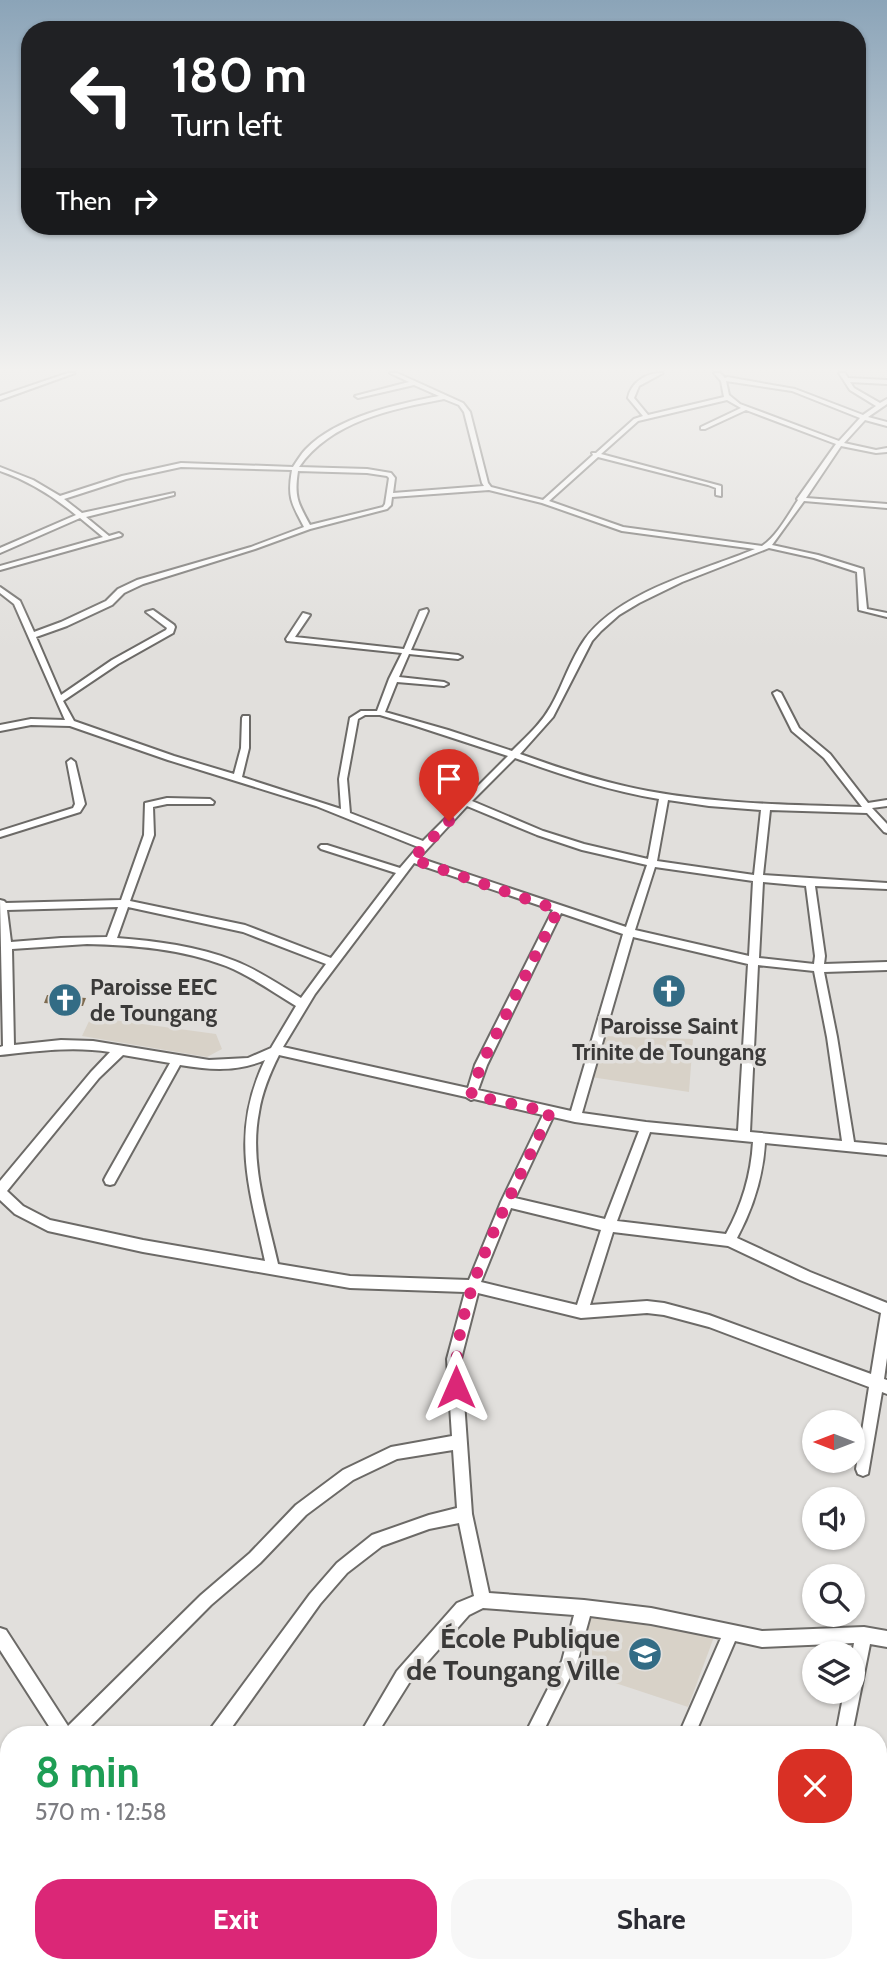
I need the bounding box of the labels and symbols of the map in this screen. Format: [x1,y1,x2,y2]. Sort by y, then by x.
pin [419,749,479,821]
church icon: Paroisse Saint Trinite de Toungang [650,972,688,1010]
place label: Paroisse EEC de Toungang [90,973,217,1027]
church icon: Paroisse EEC de Toungang [46,981,84,1019]
place label: Paroisse Saint Trinite de Toungang [572,1012,766,1066]
position arrow [419,1350,493,1424]
north arrow [802,1410,864,1474]
place label: École Publique de Toungang Ville [406,1621,620,1687]
school or university icon: École Publique de Toungang Ville [626,1635,664,1673]

